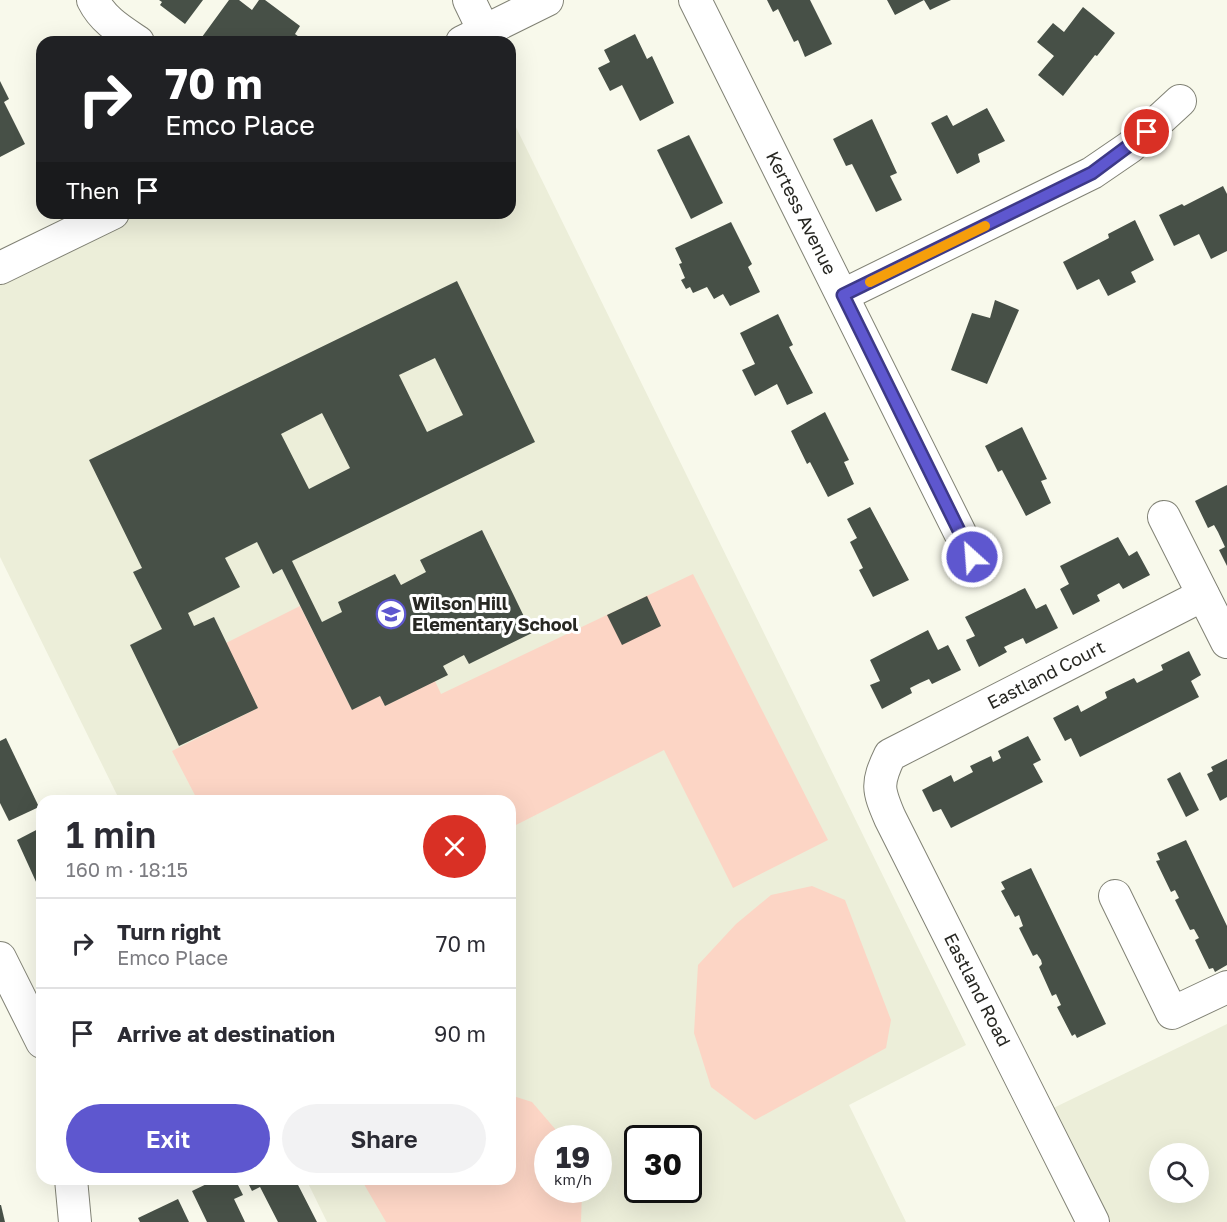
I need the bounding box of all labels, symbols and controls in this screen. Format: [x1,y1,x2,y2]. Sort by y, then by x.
text: 70 m [165,58,262,108]
icon: right [66,60,144,138]
pin [1121,106,1172,157]
text: Emco Place [165,109,315,141]
icon: arrive [1130,115,1163,148]
street label: Kertess Avenue [762,147,842,278]
icon: arrive [131,174,164,207]
text: Then [66,177,119,204]
position arrow [940,525,1004,589]
place label: Wilson Hill Elementary School [412,592,578,635]
school or university icon: Wilson Hill Elementary School [375,598,407,630]
street label: Eastland Court [983,635,1108,713]
text: 1 min [66,813,156,856]
button: close [423,815,486,878]
text: 160 m · 18:15 [66,857,188,881]
text: Turn right [117,918,221,945]
icon: right [66,927,99,960]
street label: Eastland Road [940,929,1016,1050]
text: 70 m [436,930,486,957]
text: Emco Place [117,945,228,969]
icon: arrive [66,1017,99,1050]
text: Arrive at destination [117,1020,335,1047]
text: 90 m [434,1020,486,1047]
button: Exit [66,1104,270,1173]
button: Share [282,1104,486,1173]
speed limit sign: 30 [624,1125,702,1203]
text: 19 [556,1139,590,1175]
map controls [1149,1143,1209,1203]
button: search [1149,1143,1209,1203]
text: km/h [554,1170,592,1188]

